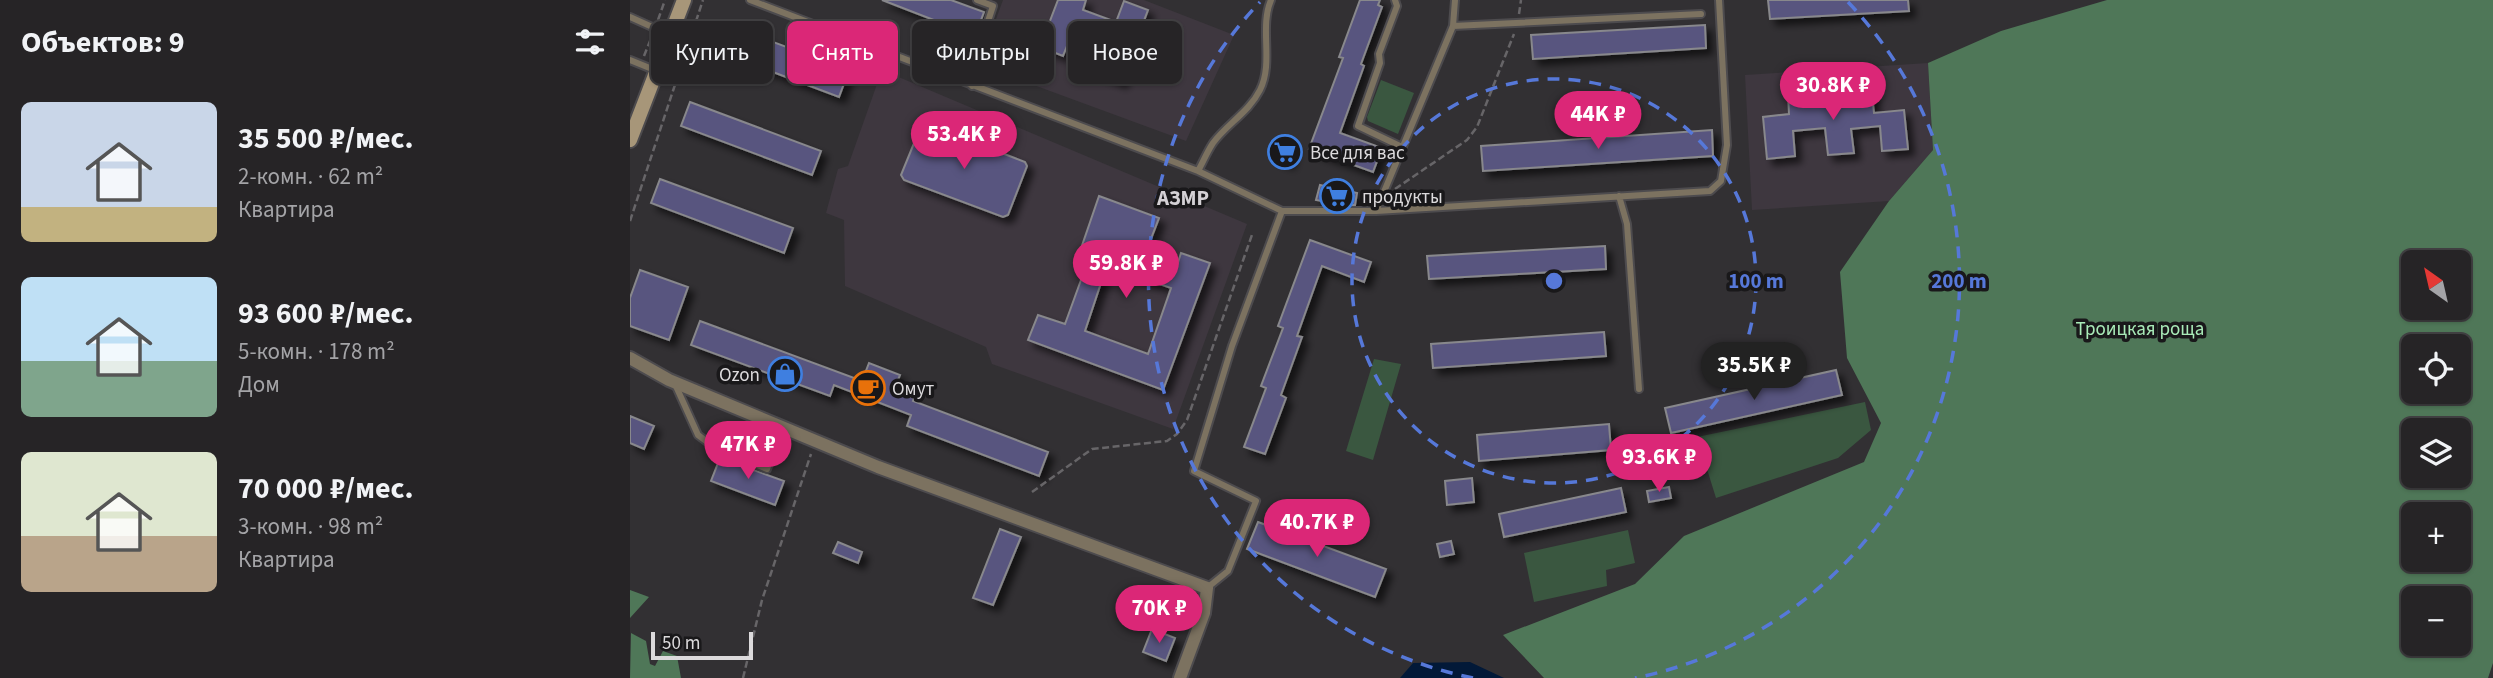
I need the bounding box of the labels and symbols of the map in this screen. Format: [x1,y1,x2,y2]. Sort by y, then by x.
pin: 30.8K ₽ [1768,62,1898,122]
pin: 44K ₽ [1549,92,1647,151]
pin: 53.4K ₽ [899,111,1029,171]
supermarket icon: Все для вас [1266,133,1304,171]
place label: Все для вас [1310,140,1405,167]
supermarket icon: продукты [1318,177,1356,215]
district label: АЗМР [1156,183,1209,213]
place label: продукты [1362,184,1443,211]
pin: 59.8K ₽ [1061,240,1191,300]
north arrow [2401,250,2471,320]
text: 100 m [1728,266,1784,296]
text: 200 m [1931,266,1987,296]
centre of rings [1542,269,1566,293]
park label: Троицкая роща [2076,316,2204,343]
pin: 35.5K ₽ [1689,342,1819,402]
shop icon: Ozon [766,355,804,393]
place label: Ozon [719,362,760,389]
cafe icon: Омут [849,369,887,407]
place label: Омут [892,376,935,403]
pin: 47K ₽ [699,421,797,481]
pin: 93.6K ₽ [1594,434,1724,494]
pin: 40.7K ₽ [1252,500,1382,559]
pin: 70K ₽ [1110,586,1208,645]
scale bar [651,629,752,661]

